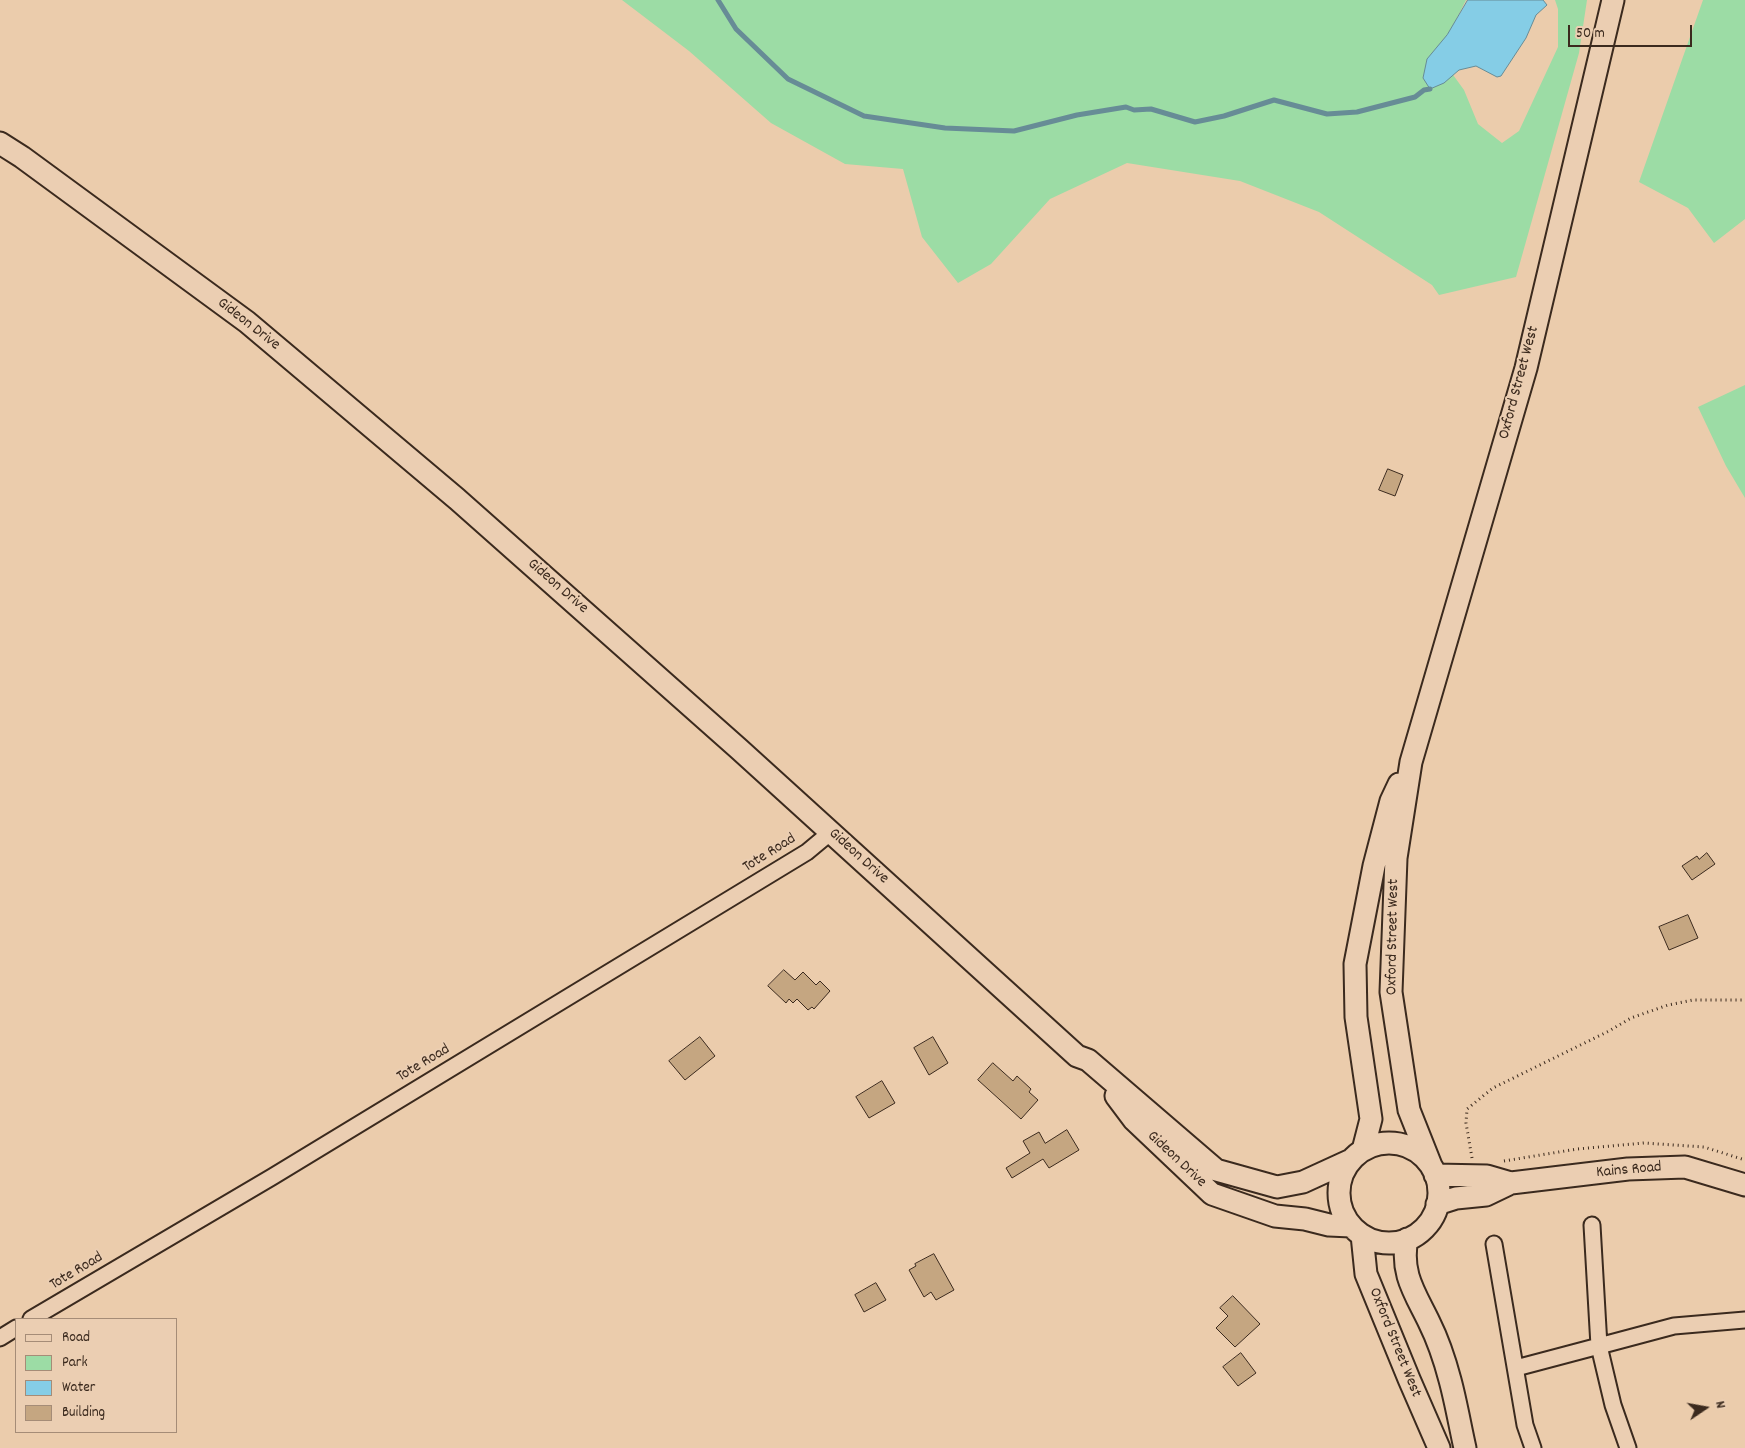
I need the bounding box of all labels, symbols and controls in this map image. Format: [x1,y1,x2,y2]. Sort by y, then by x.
scale bar [1570,15,1694,47]
text: 50 m [1576,23,1605,45]
street label: Gideon Drive [213,294,283,356]
street label: Oxford Street West [1496,324,1544,442]
street label: Gideon Drive [523,555,591,619]
street label: Gideon Drive [824,825,892,889]
street label: Tote Road [740,830,800,878]
street label: Oxford Street West [1383,879,1405,995]
street label: Tote Road [394,1041,454,1087]
street label: Gideon Drive [1142,1128,1210,1192]
street label: Kains Road [1596,1159,1662,1183]
street label: Tote Road [47,1249,107,1295]
street label: Oxford Street West [1363,1285,1425,1401]
legend [15,1318,178,1433]
text: Road [62,1327,90,1349]
text: Park [62,1352,88,1374]
text: Water [62,1377,95,1399]
north arrow [1680,1383,1730,1433]
text: N [1709,1399,1730,1410]
text: Building [62,1402,105,1424]

